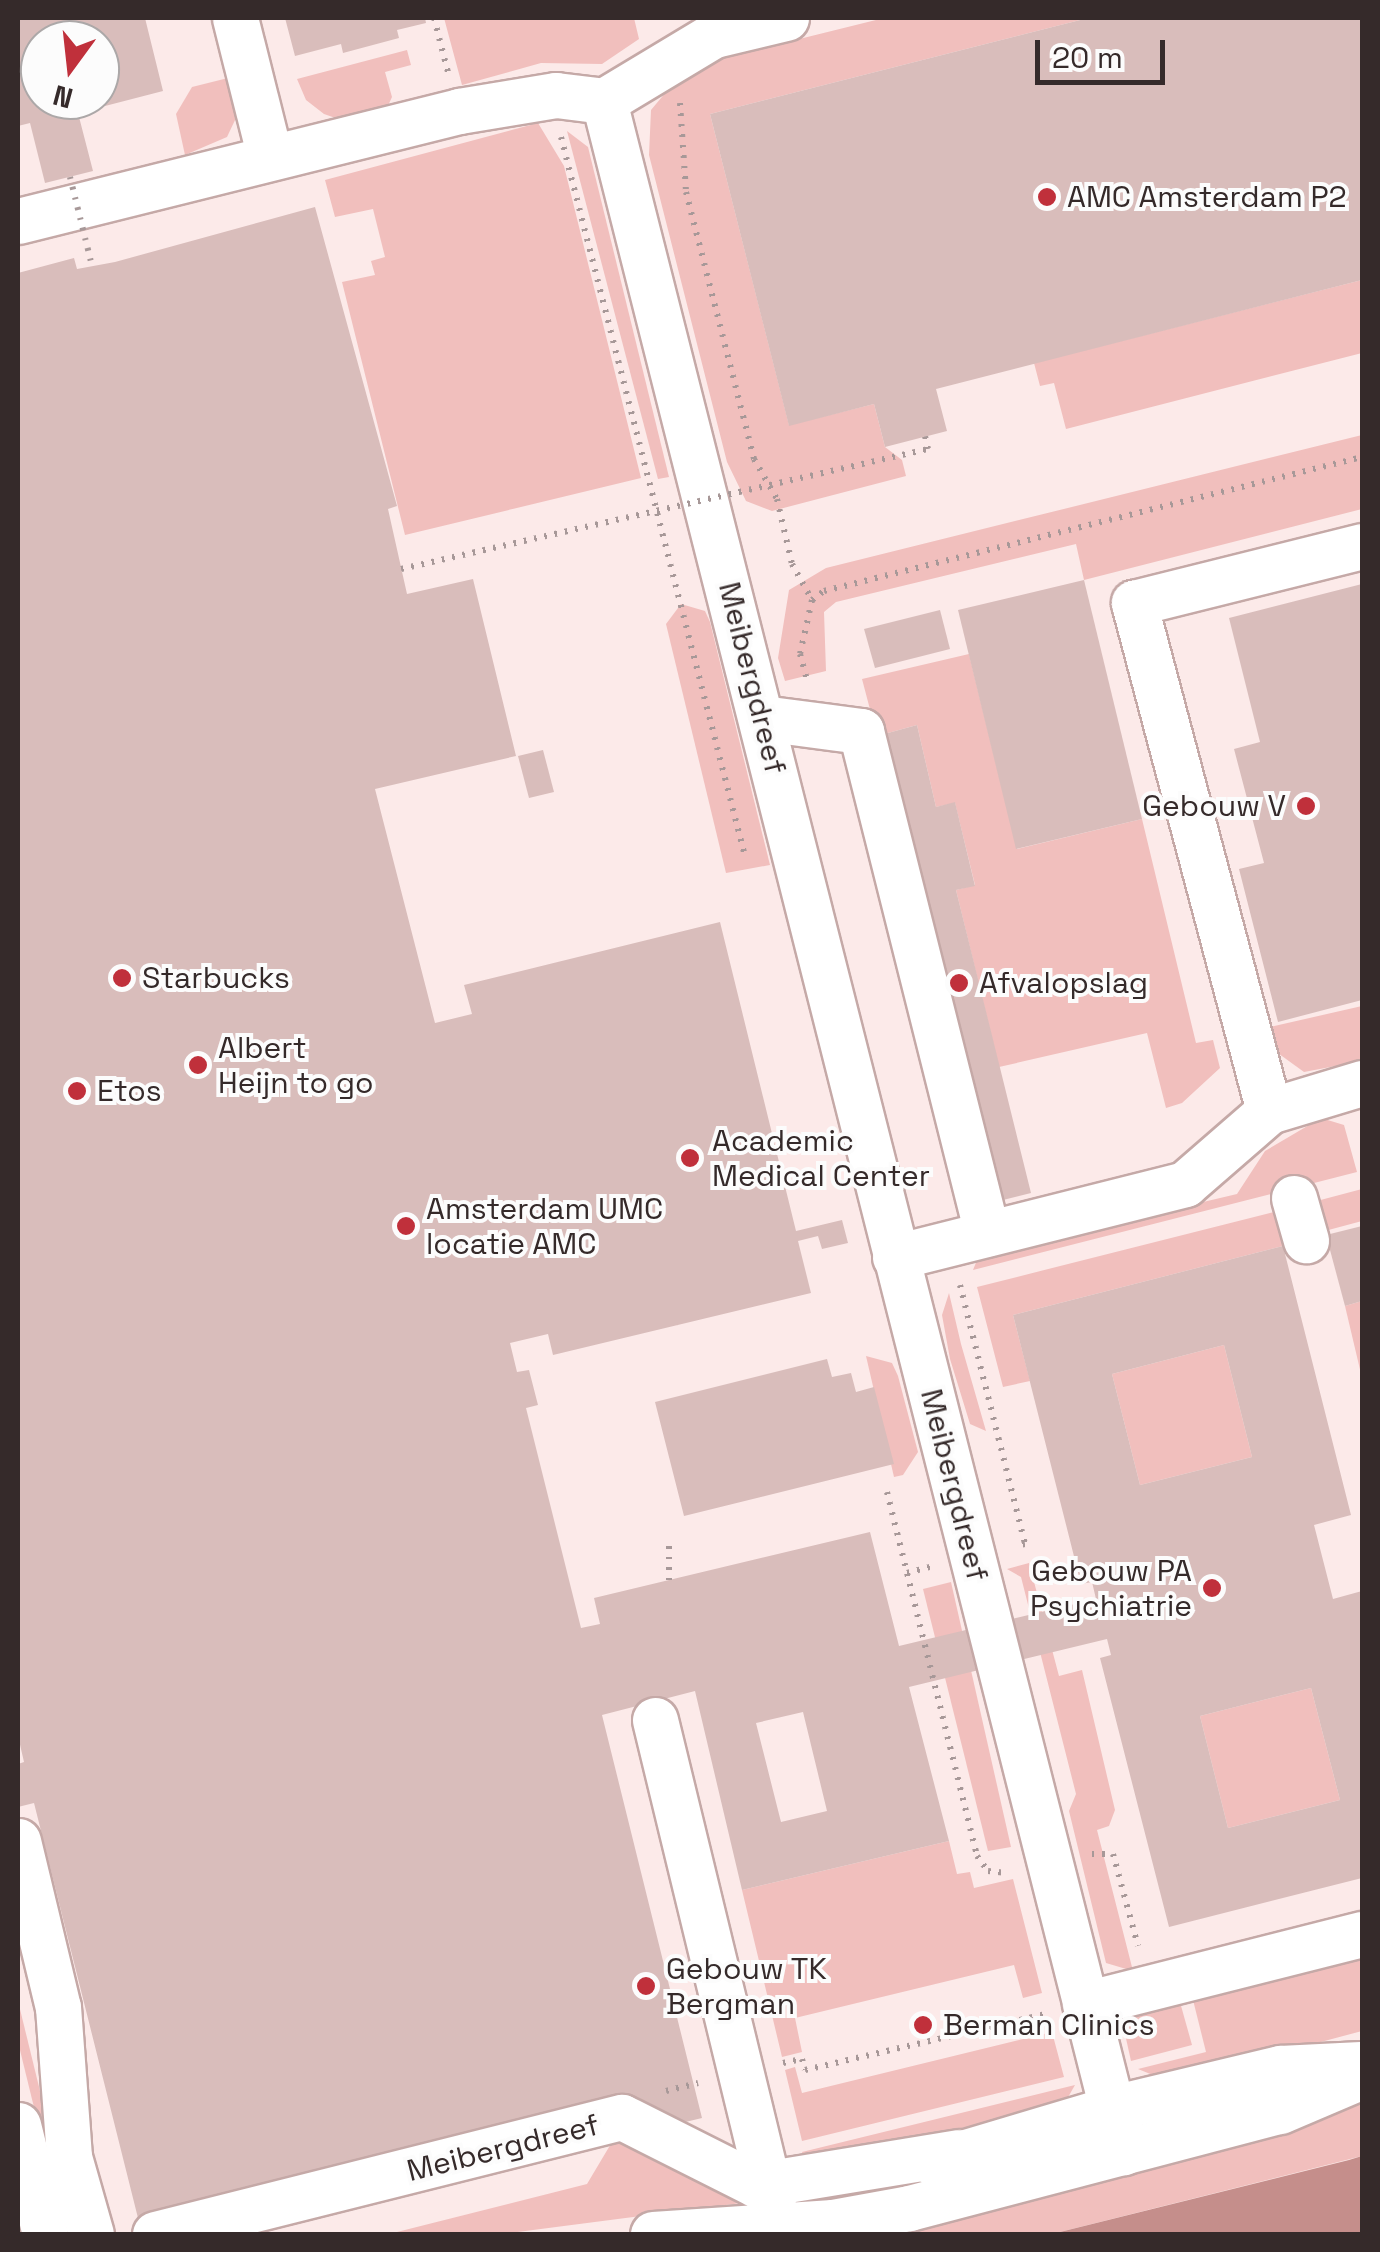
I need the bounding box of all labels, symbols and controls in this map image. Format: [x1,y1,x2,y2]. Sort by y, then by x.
north arrow [20,20,120,120]
scale bar [1040,20,1170,82]
text: 20 m [1052,38,1123,77]
text: N [49,77,76,117]
place label: AMC Amsterdam P2 [1067,179,1347,215]
marker: AMC Amsterdam P2 [1036,186,1058,208]
street label: Meibergdreef [711,578,793,778]
place label: Gebouw V [1142,788,1286,824]
marker: Gebouw V [1295,795,1317,817]
place label: Starbucks [142,960,290,996]
place label: Afvalopslag [979,965,1148,1001]
marker: Starbucks [111,967,133,989]
marker: Afvalopslag [948,972,970,994]
place label: Albert Heijn to go [218,1030,374,1100]
marker: Albert Heijn to go [187,1054,209,1076]
place label: Etos [97,1073,161,1109]
marker: Etos [66,1080,88,1102]
place label: Academic Medical Center [712,1123,930,1194]
marker: Academic Medical Center [677,1145,703,1171]
place label: Amsterdam UMC locatie AMC [426,1191,663,1262]
marker: Amsterdam UMC locatie AMC [395,1215,417,1237]
street label: Meibergdreef [913,1385,995,1585]
place label: Gebouw PA Psychiatrie [1030,1553,1192,1624]
marker: Gebouw PA Psychiatrie [1201,1577,1223,1599]
place label: Gebouw TK Bergman [666,1951,827,2022]
marker: Gebouw TK Bergman [635,1975,657,1997]
place label: Berman Clinics [943,2007,1154,2043]
marker: Berman Clinics [912,2014,934,2036]
street label: Meibergdreef [403,2107,603,2189]

